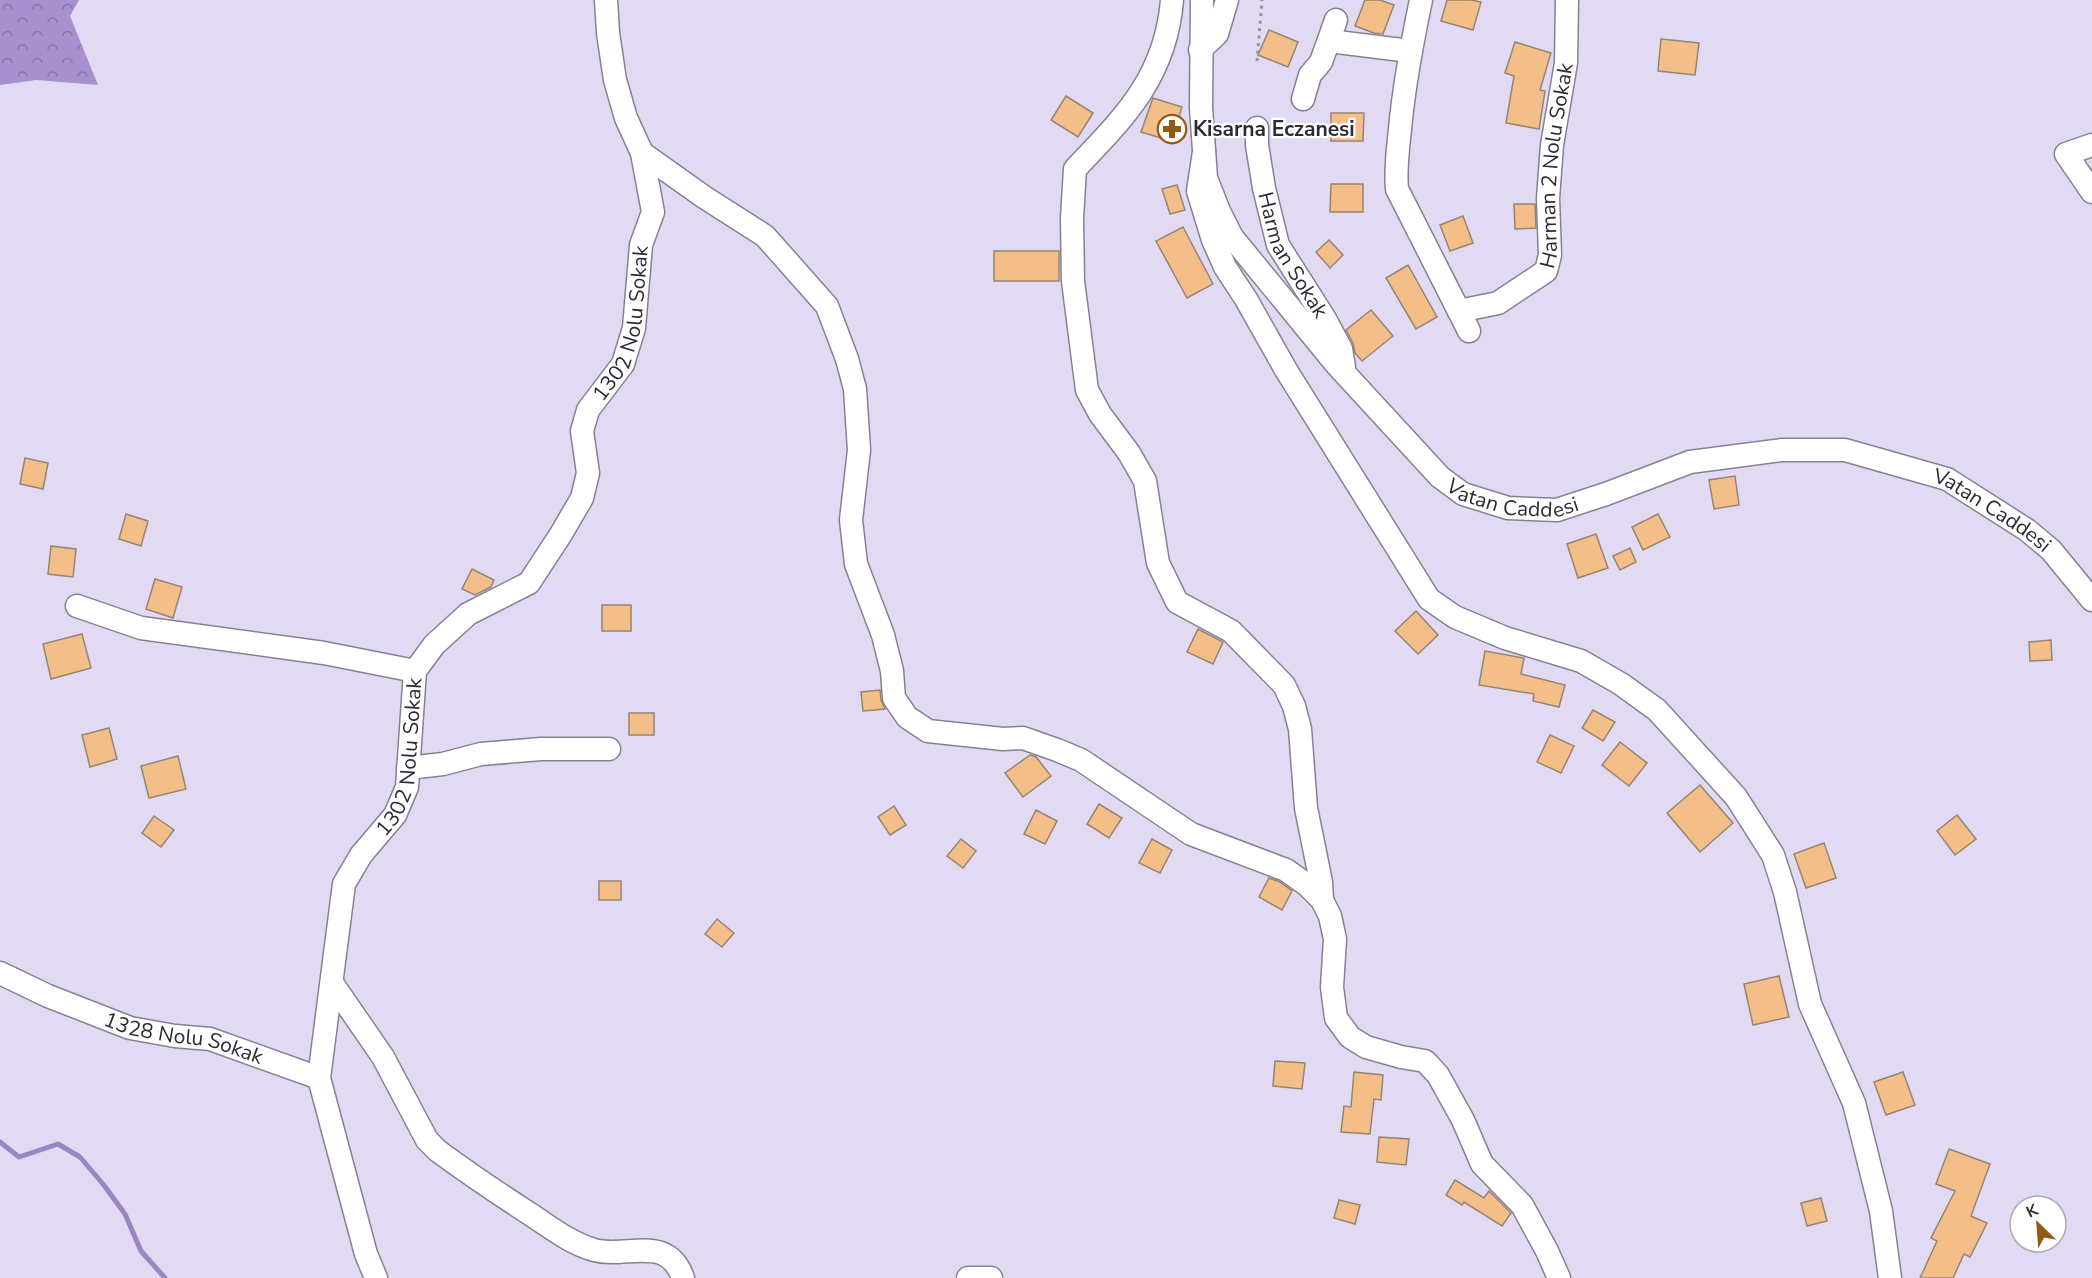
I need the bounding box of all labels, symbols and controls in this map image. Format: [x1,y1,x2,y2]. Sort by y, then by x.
street label: Harman 2 Nolu Sokak [1533,60,1580,271]
pharmacy icon: Kisarna Eczanesi [1156,113,1188,145]
place label: Kisarna Eczanesi [1193,115,1355,143]
street label: Harman Sokak [1251,189,1335,324]
street label: 1302 Nolu Sokak [586,244,655,407]
street label: Vatan Caddesi [1929,462,2057,558]
street label: Vatan Caddesi [1439,471,1582,525]
street label: 1302 Nolu Sokak [369,677,429,842]
street label: 1328 Nolu Sokak [100,1005,267,1071]
north arrow [2008,1194,2068,1254]
text: K [2023,1199,2043,1224]

